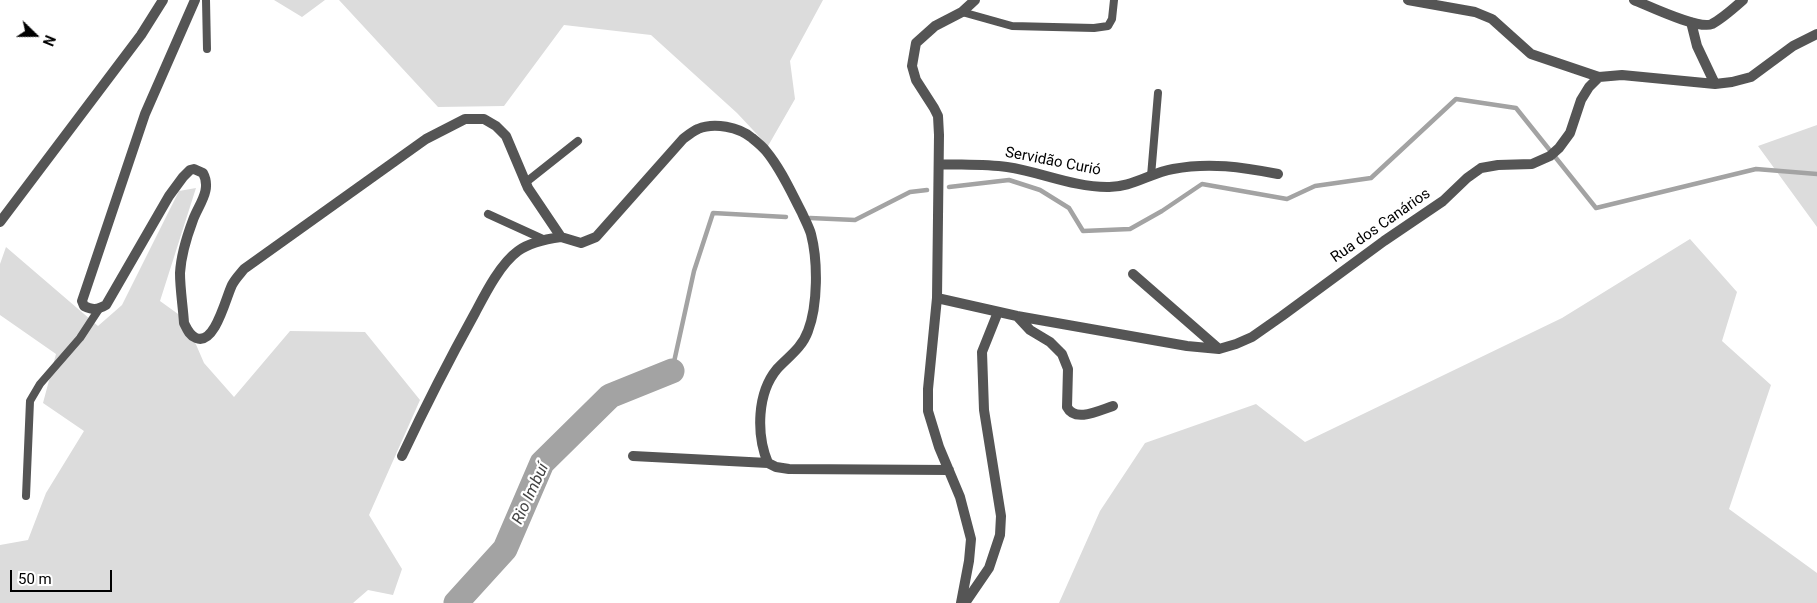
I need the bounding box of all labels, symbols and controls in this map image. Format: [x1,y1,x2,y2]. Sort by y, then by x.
north arrow [10,10,60,60]
text: N [40,33,58,48]
street label: Servidão Curió [1004,144,1102,180]
street label: Rua dos Canários [1328,185,1434,267]
water label: Rio Imbuí [509,460,553,528]
scale bar [12,560,115,592]
text: 50 m [18,570,52,588]

